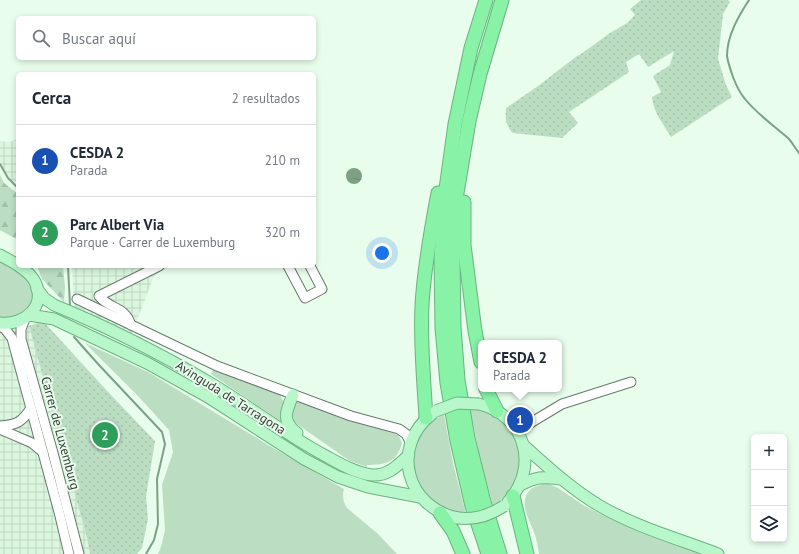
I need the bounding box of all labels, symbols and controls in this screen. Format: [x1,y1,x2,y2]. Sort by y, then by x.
search box [16,16,316,60]
icon: search [30,27,52,49]
text: Buscar aquí [62,29,136,48]
text: Cerca [32,87,71,109]
text: 2 resultados [232,90,300,107]
text: CESDA 2 [70,143,124,162]
text: 1 [41,152,49,169]
text: 210 m [265,152,300,169]
text: Parada [70,162,108,179]
text: Parc Albert Via [70,215,164,234]
text: 2 [41,224,49,241]
text: 320 m [265,224,300,241]
text: Parque · Carrer de Luxemburg [70,234,235,251]
your location [372,243,392,263]
popup [478,340,562,392]
text: CESDA 2 [493,348,547,367]
street label: Avinguda de Tarragona [173,357,289,438]
text: Parada [493,367,530,384]
street label: Carrer de Luxemburg [37,375,84,492]
pin: 1 [507,405,533,435]
pin: 2 [92,420,118,450]
map controls [751,434,787,542]
button: + [751,434,787,470]
button: − [751,470,787,506]
button: layers [751,506,787,542]

